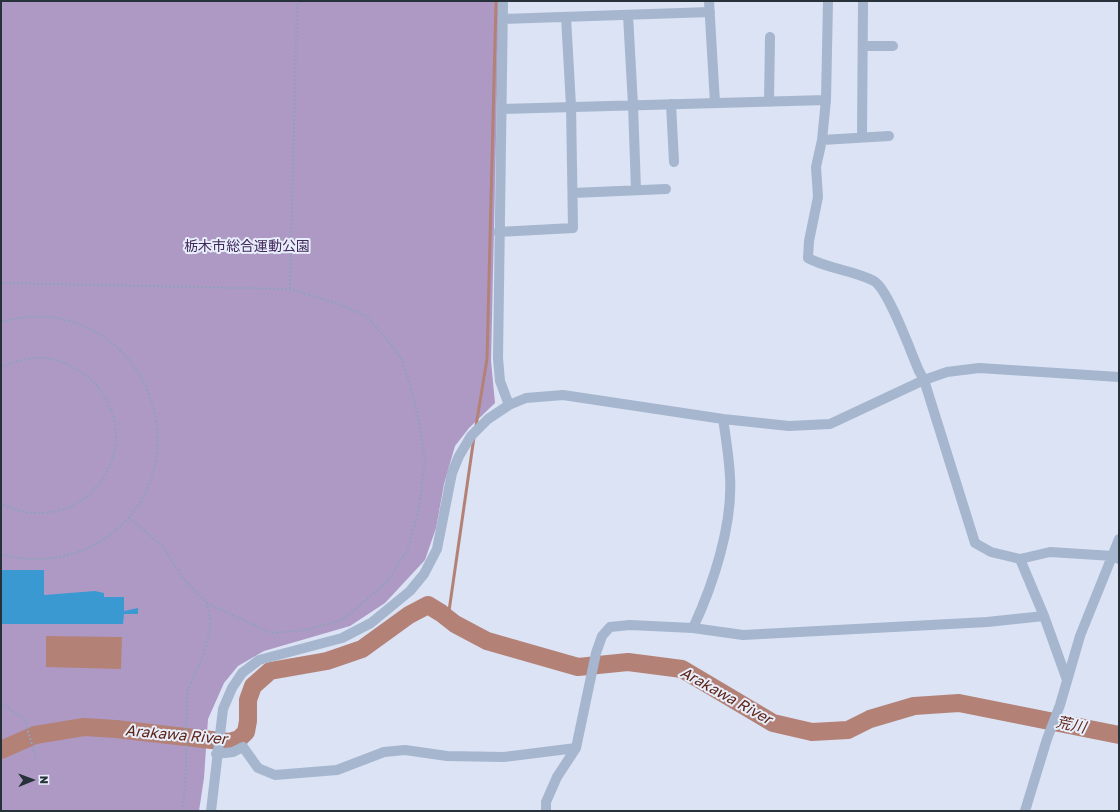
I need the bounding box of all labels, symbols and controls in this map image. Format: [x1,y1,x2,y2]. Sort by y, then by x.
park label: 栃木市総合運動公園 [184,239,310,255]
water label: Arakawa River [677,663,775,729]
water label: 荒川 [1054,713,1088,737]
water label: Arakawa River [124,722,228,748]
north arrow [12,760,52,800]
text: N [38,775,51,784]

